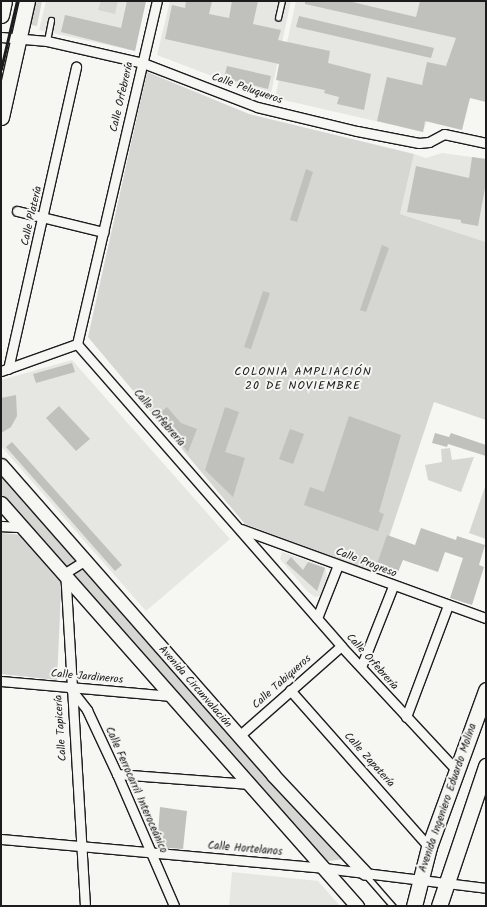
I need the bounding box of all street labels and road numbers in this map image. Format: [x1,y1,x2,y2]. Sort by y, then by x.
street label: Calle Orfebrería [107,61,137,133]
street label: Calle Peluqueros [210,71,284,107]
street label: Calle Platería [19,185,45,247]
street label: Calle Orfebrería [130,387,188,449]
street label: Calle Progreso [333,545,399,581]
street label: Calle Orfebrería [343,631,401,693]
street label: Avenida Circunvalación [156,643,234,731]
street label: Calle Tabiqueros [250,652,314,712]
street label: Calle Jardineros [50,667,124,687]
street label: Calle Tapicería [52,694,70,762]
street label: Avenida Ingeniero Eduardo Molina [416,722,480,874]
street label: Calle Ferrocarril Interoceánico [102,725,170,855]
street label: Calle Zapatería [341,730,397,790]
street label: Calle Hortelanos [207,839,283,859]

